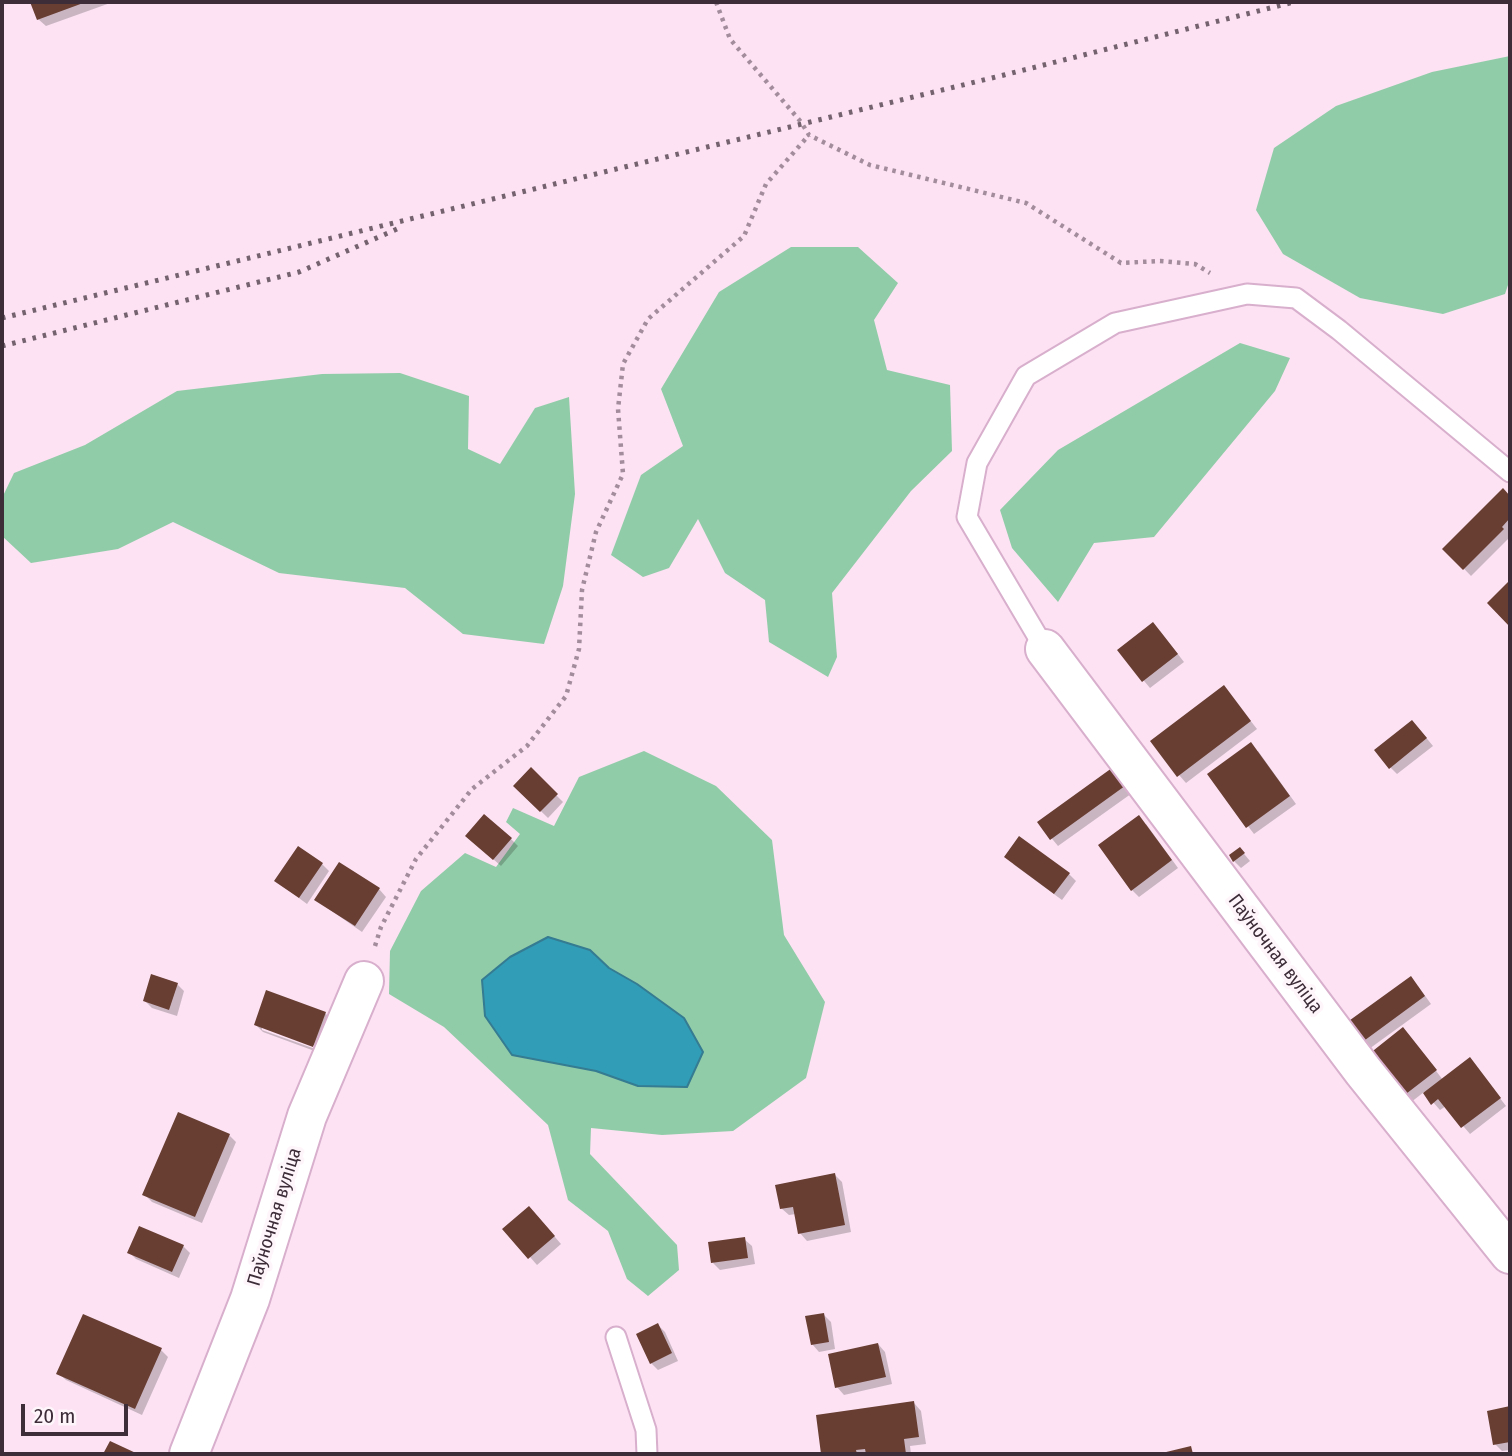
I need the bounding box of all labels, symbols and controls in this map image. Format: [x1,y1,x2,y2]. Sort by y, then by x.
street label: Паўночная вуліца [1223,890,1327,1018]
street label: Паўночная вуліца [243,1145,307,1289]
scale bar [24,1390,131,1434]
text: 20 m [34,1403,75,1429]

